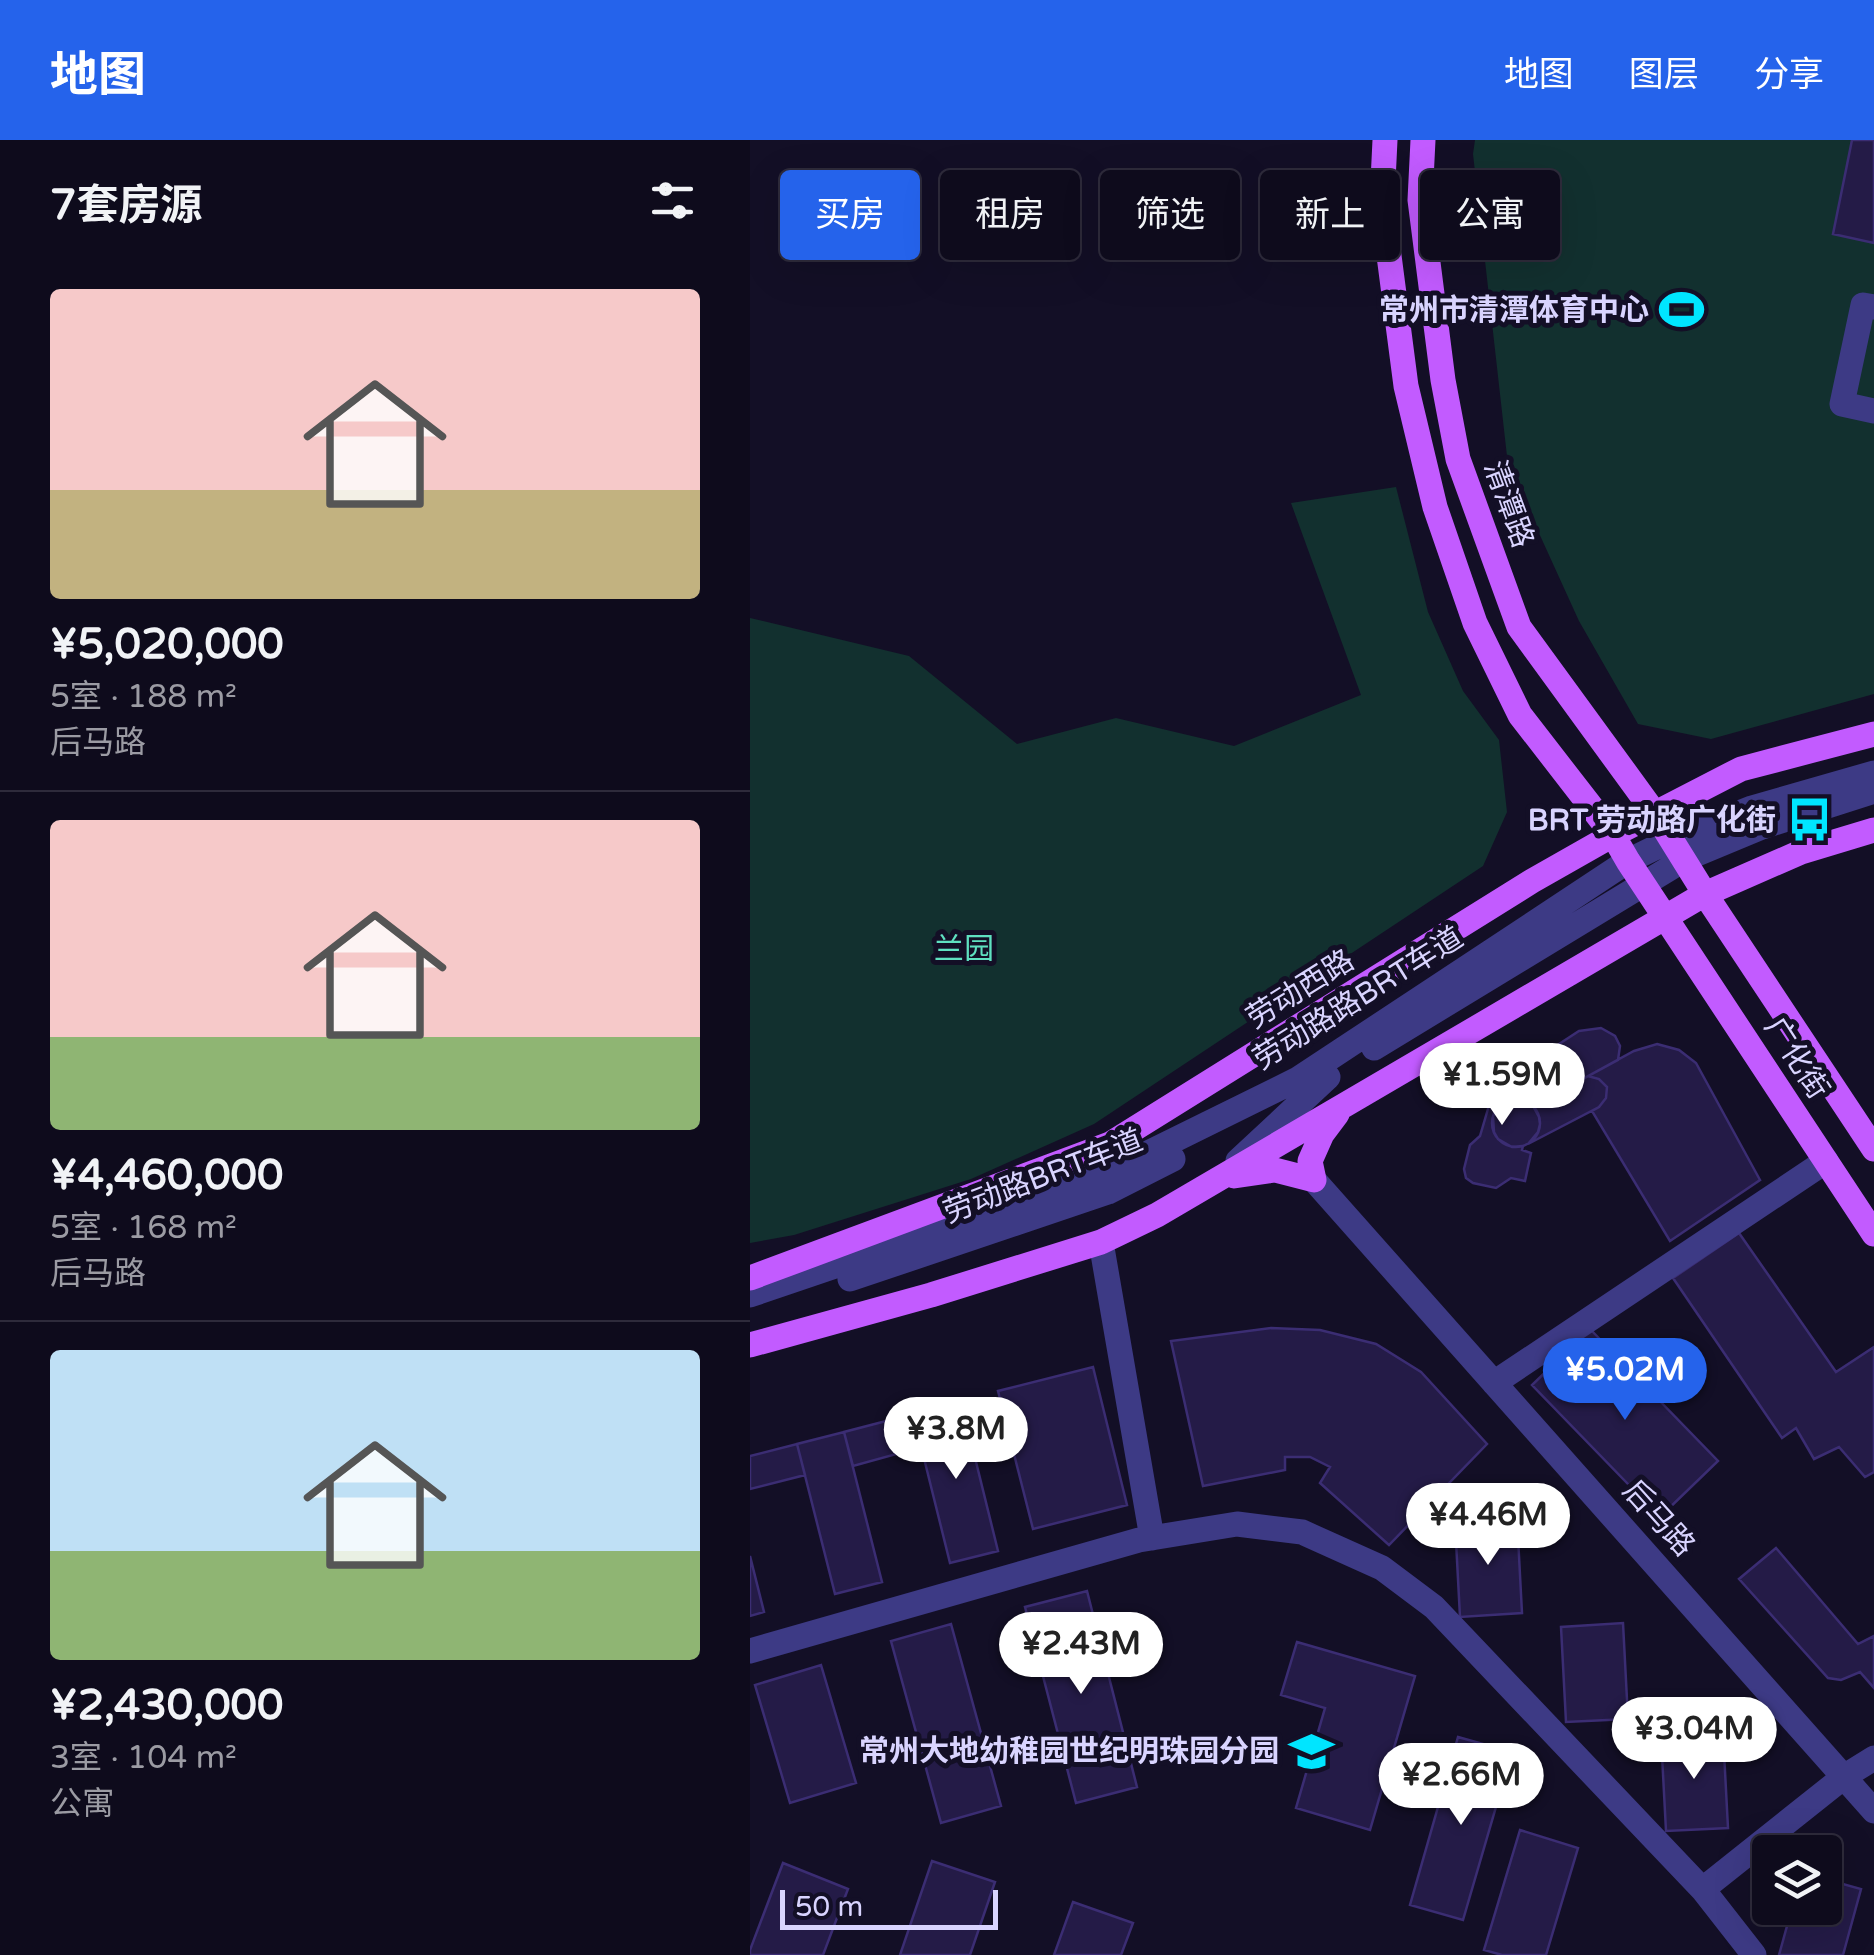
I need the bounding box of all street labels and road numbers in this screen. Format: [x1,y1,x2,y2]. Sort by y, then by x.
street label: 清潭路 [1476,456,1541,553]
street label: 劳动路路BRT车道 [1247,919,1470,1078]
street label: 劳动西路 [1240,942,1361,1037]
street label: 广化街 [1757,1010,1837,1106]
street label: 劳动路BRT车道 [938,1121,1148,1231]
street label: 后马路 [1615,1473,1702,1564]

